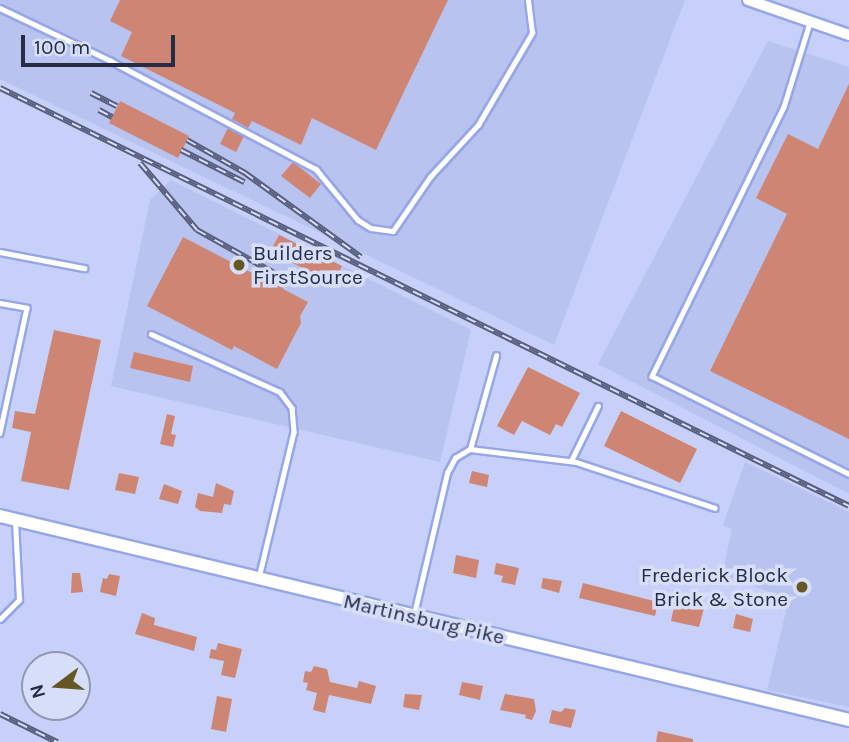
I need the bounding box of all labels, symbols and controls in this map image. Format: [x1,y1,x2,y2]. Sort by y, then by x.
scale bar [24,21,178,65]
text: 100 m [34,35,91,59]
place label: Builders FirstSource [253,240,363,290]
marker: Builders FirstSource [231,257,247,273]
place label: Frederick Block Brick & Stone [641,562,788,612]
marker: Frederick Block Brick & Stone [794,579,810,595]
street label: Martinsburg Pike [341,588,507,650]
north arrow [21,651,91,721]
text: N [25,682,50,701]

